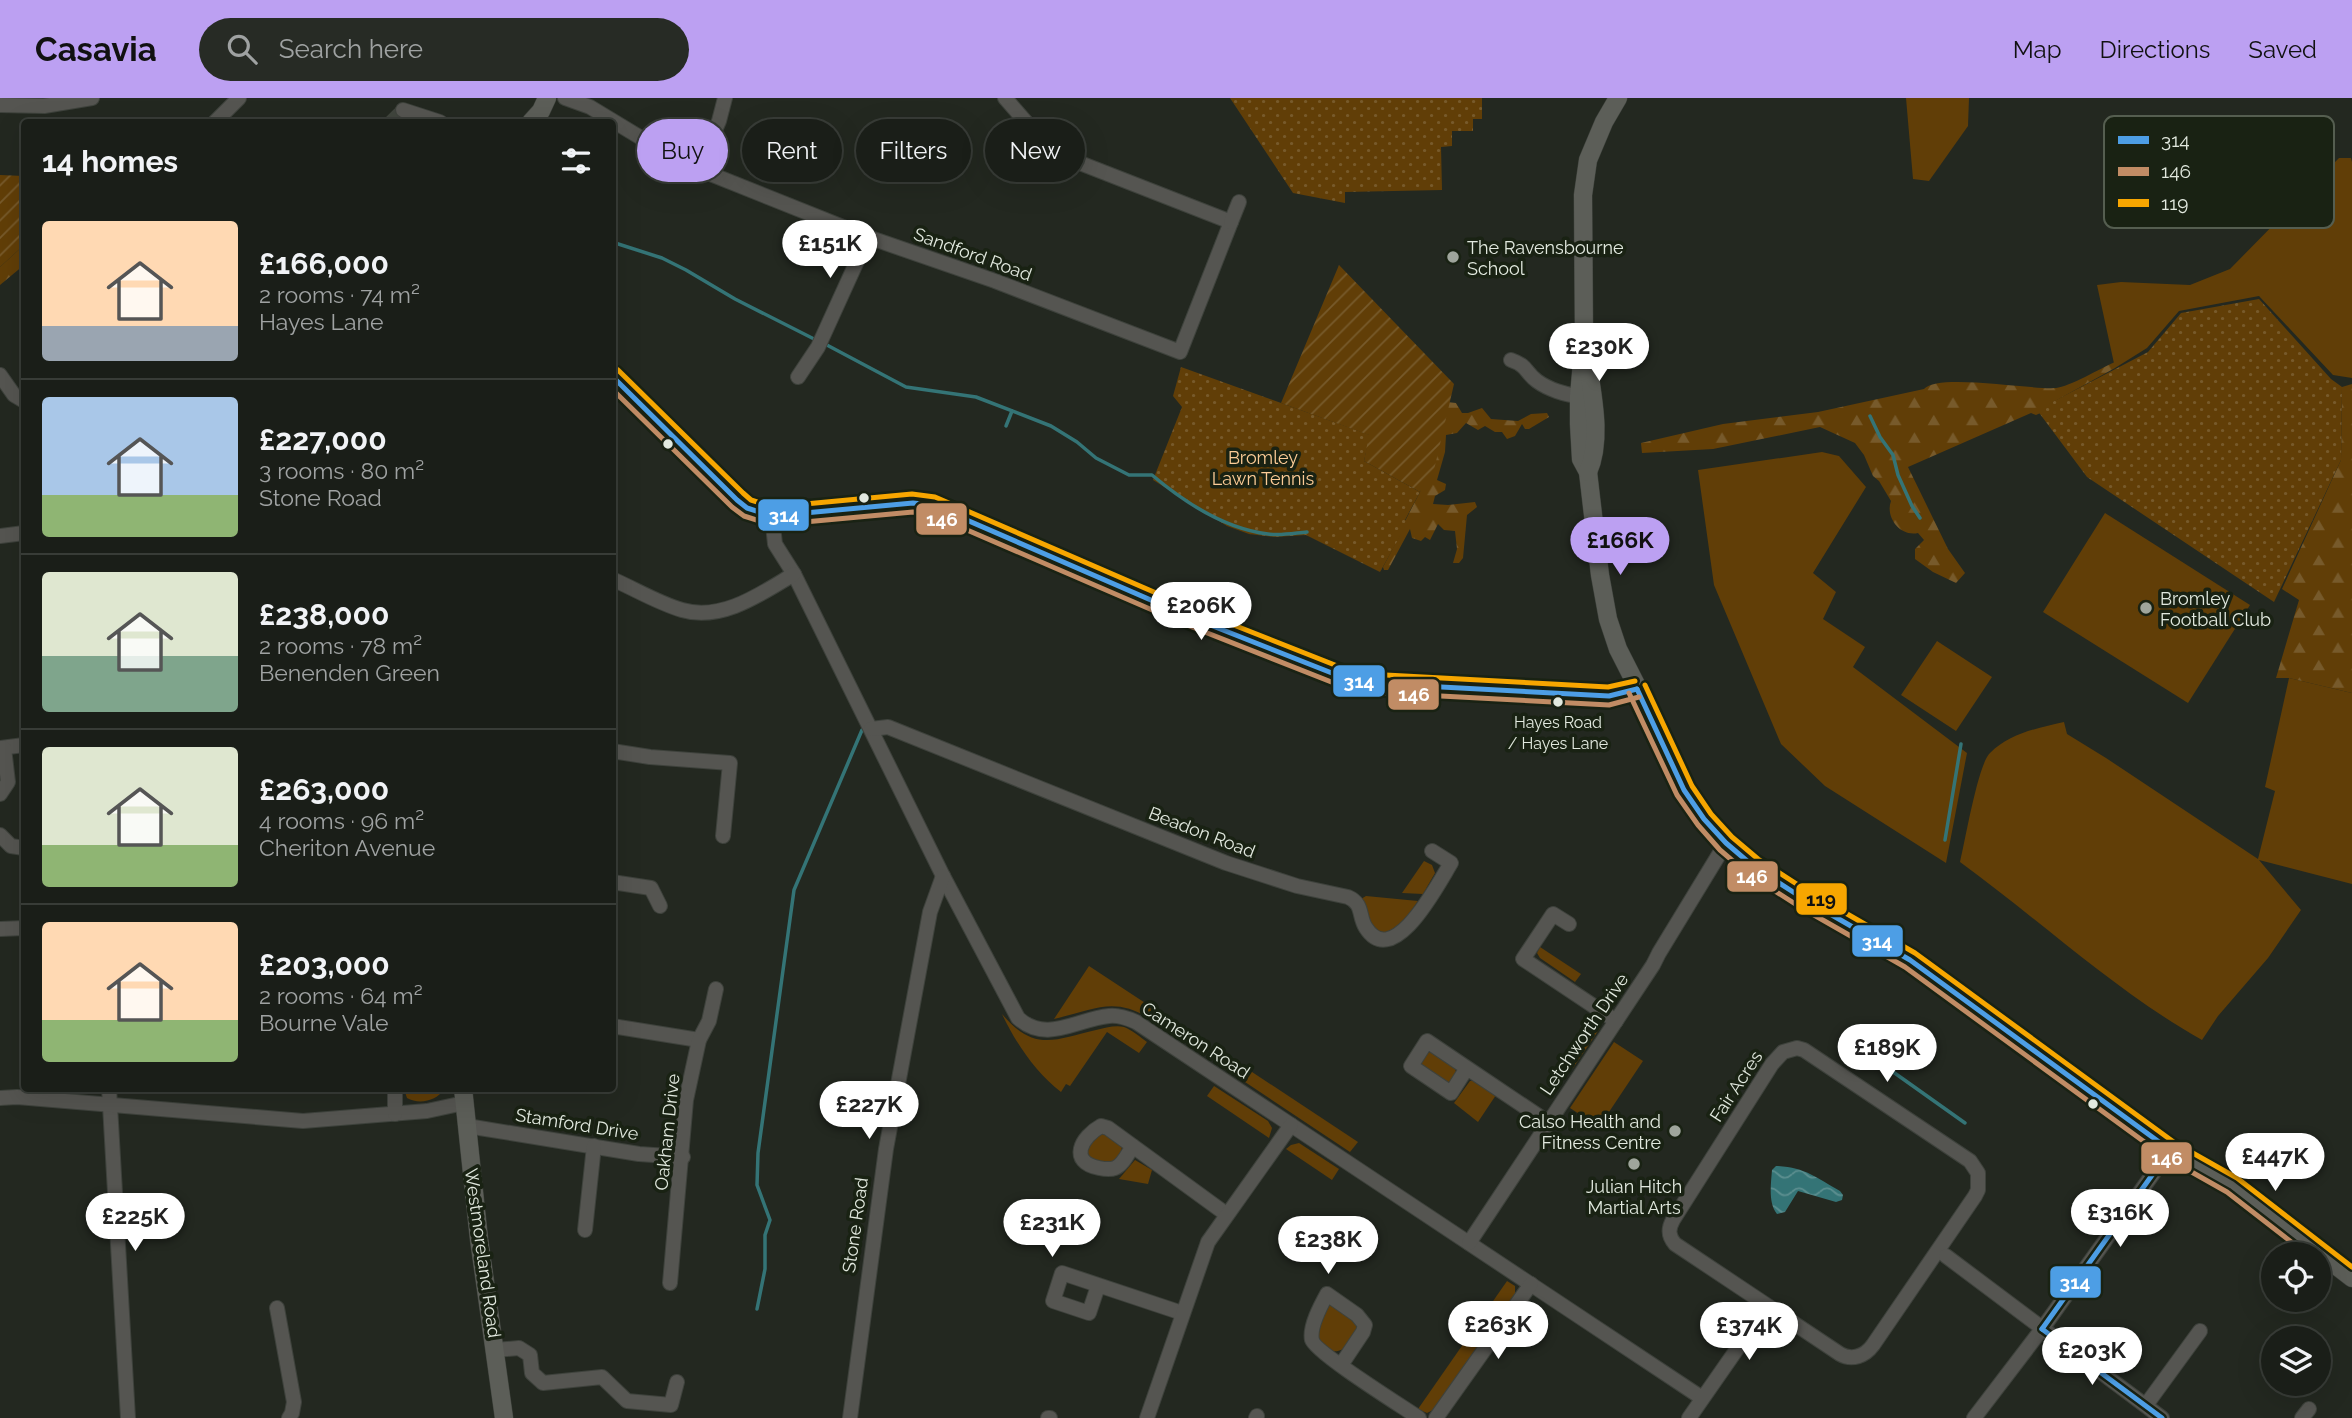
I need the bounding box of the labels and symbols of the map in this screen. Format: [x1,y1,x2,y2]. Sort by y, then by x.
legend [2104,116,2334,228]
text: 314 [2161,129,2190,151]
text: 146 [2161,160,2191,182]
text: 119 [2161,192,2188,214]
pin: £151K [781,220,879,280]
street label: Sandford Road [911,223,1035,285]
place label: The Ravensbourne School [1467,237,1624,279]
marker: The Ravensbourne School [1445,249,1461,265]
pin: £230K [1550,324,1648,383]
unlabelled marker [661,437,675,451]
park label: Bromley Lawn Tennis [1212,447,1314,489]
unlabelled marker [857,491,871,505]
line badge: 314 [757,498,810,532]
line badge: 146 [915,502,968,536]
text: 314 [769,504,800,526]
text: 146 [926,508,958,530]
pin: £166K [1571,518,1669,577]
pin: £206K [1152,582,1250,642]
place label: Bromley Football Club [2160,588,2271,630]
marker: Bromley Football Club [2138,600,2154,616]
line badge: 314 [1332,664,1386,698]
text: 314 [1344,670,1375,692]
line badge: 146 [1387,678,1440,711]
text: 146 [1398,683,1430,705]
marker: Hayes Road / Hayes Lane [1551,695,1565,709]
place label: Hayes Road / Hayes Lane [1508,713,1608,753]
street label: Beadon Road [1146,802,1258,862]
line badge: 146 [1726,860,1779,893]
text: 146 [1736,865,1768,887]
line badge: 119 [1795,882,1848,916]
text: 119 [1806,888,1836,910]
line badge: 314 [1851,924,1904,958]
text: 314 [1862,930,1893,952]
street label: Letchworth Drive [1536,969,1633,1099]
street label: Cameron Road [1138,997,1254,1083]
pin: £189K [1838,1024,1936,1084]
street label: Fair Acres [1705,1046,1767,1125]
street label: Oakham Drive [650,1072,684,1191]
pin: £227K [820,1082,918,1141]
unlabelled marker [2086,1097,2100,1111]
street label: Stamford Drive [514,1104,640,1144]
place label: Calso Health and Fitness Centre [1519,1111,1661,1153]
marker: Calso Health and Fitness Centre [1667,1123,1683,1139]
pin: £447K [2226,1134,2324,1193]
line badge: 146 [2140,1141,2193,1175]
text: 146 [2151,1147,2183,1169]
marker: Julian Hitch Martial Arts [1626,1156,1642,1172]
street label: Westmoreland Road [461,1167,505,1339]
street label: Stone Road [838,1176,872,1274]
place label: Julian Hitch Martial Arts [1586,1176,1682,1218]
pin: £316K [2071,1190,2169,1249]
pin: £225K [86,1194,184,1253]
pin: £231K [1003,1200,1101,1259]
pin: £238K [1279,1216,1377,1276]
line badge: 314 [2049,1265,2102,1299]
text: 314 [2060,1271,2091,1293]
pin: £263K [1449,1302,1547,1361]
pin: £374K [1700,1302,1798,1362]
pin: £203K [2043,1328,2141,1387]

